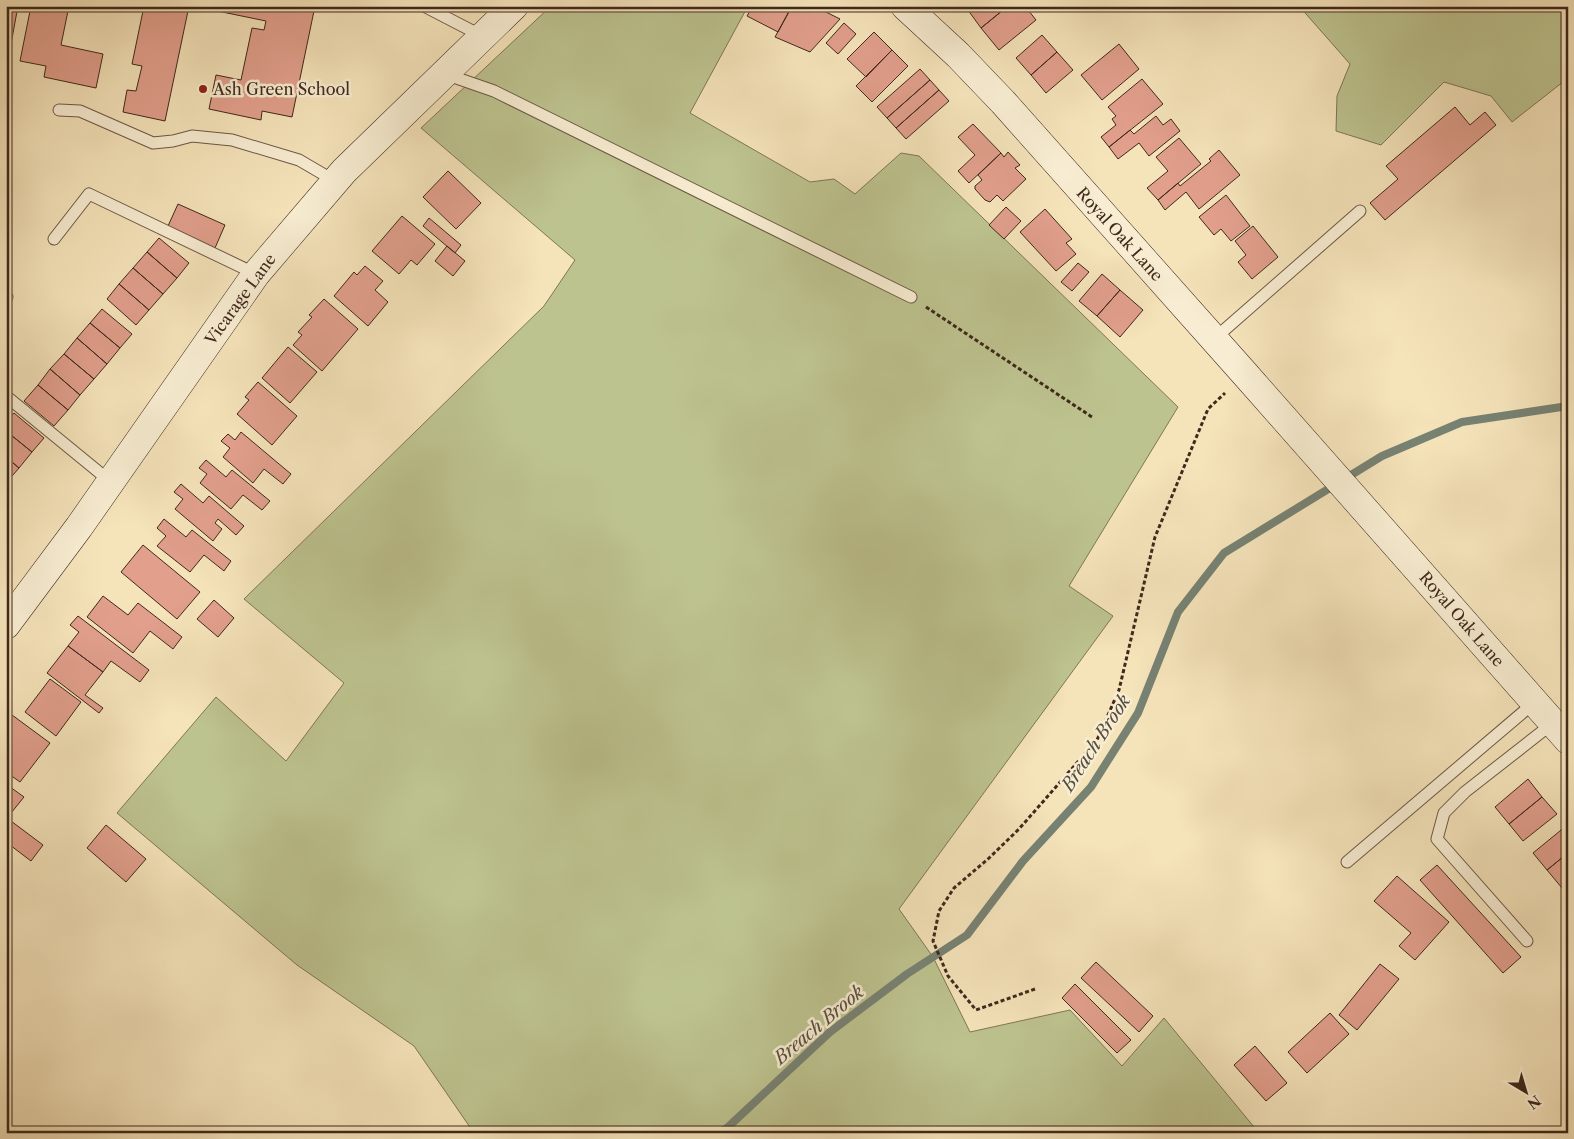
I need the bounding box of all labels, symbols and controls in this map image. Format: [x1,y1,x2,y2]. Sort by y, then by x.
place label: Ash Green School [212,79,350,99]
marker: Ash Green School [197,83,209,95]
street label: Royal Oak Lane [1073,183,1167,285]
street label: Vicarage Lane [200,249,280,349]
street label: Royal Oak Lane [1415,567,1509,671]
water label: Breach Brook [1056,690,1136,797]
water label: Breach Brook [768,981,869,1070]
north arrow [1502,1066,1552,1116]
text: N [1524,1091,1544,1113]

